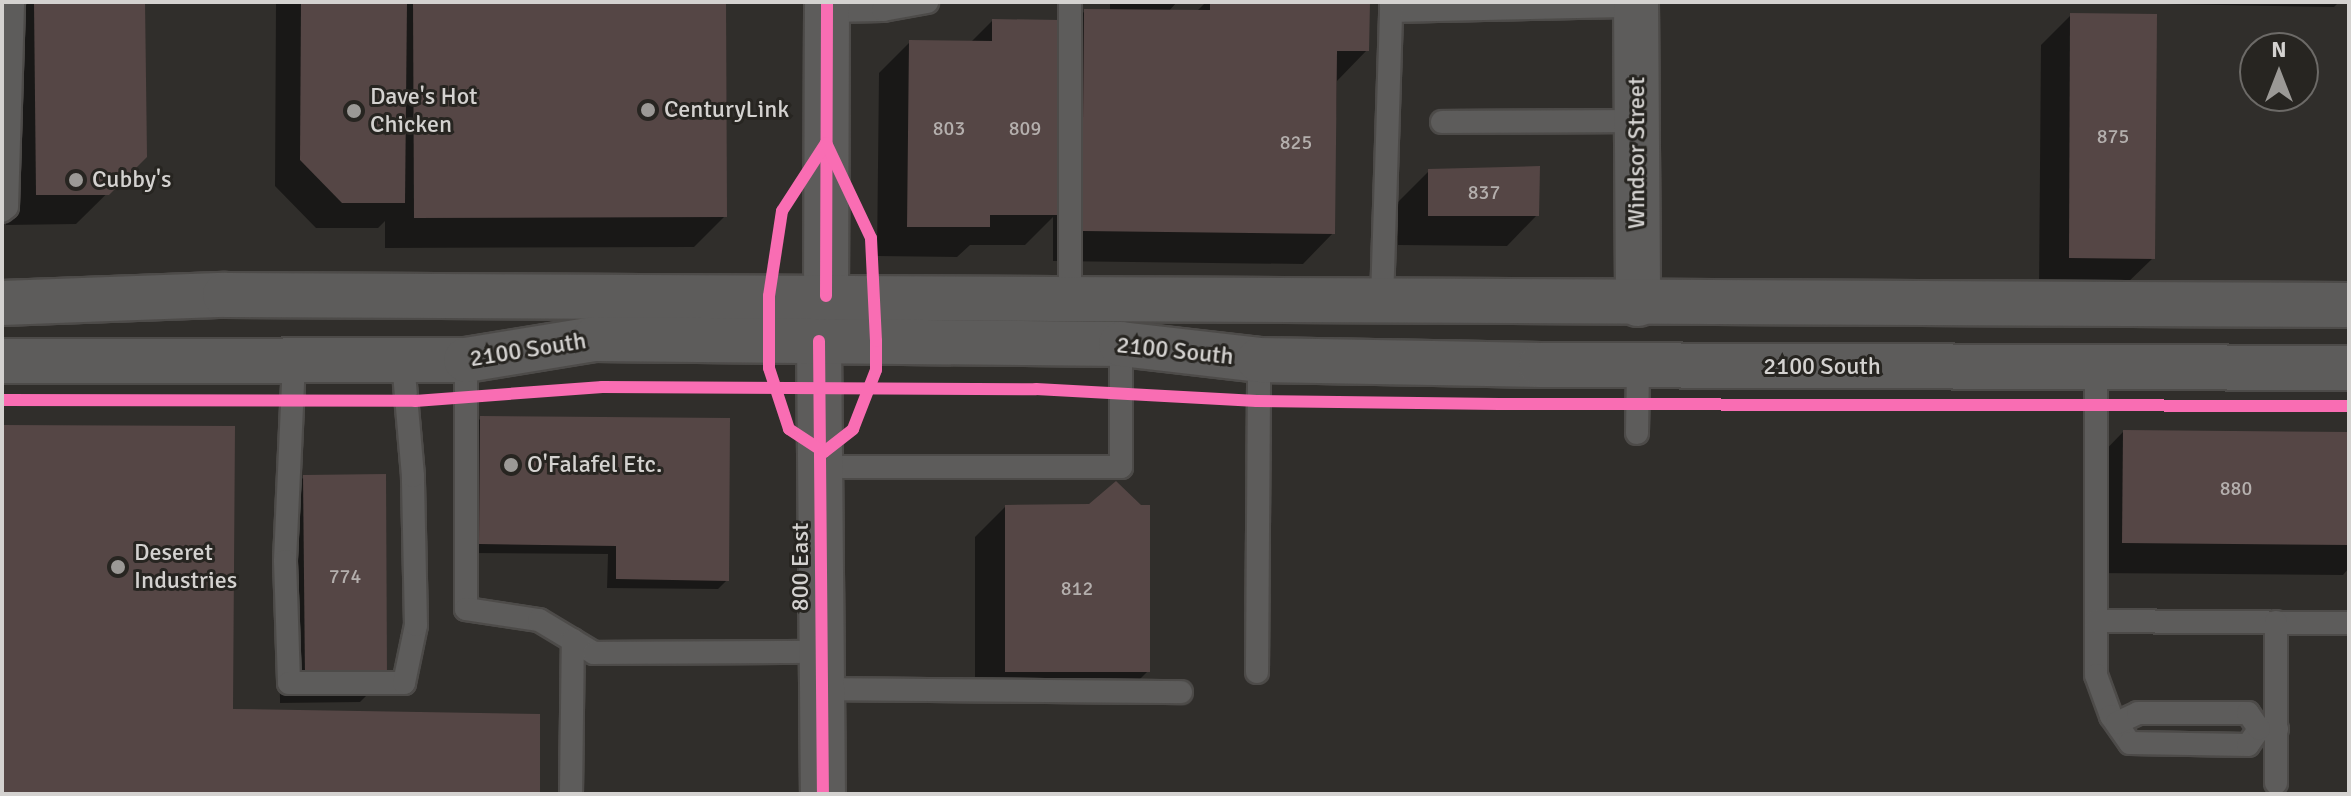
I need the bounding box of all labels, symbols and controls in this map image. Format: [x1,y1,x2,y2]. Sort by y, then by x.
north arrow [2239,32,2319,112]
text: N [2271,36,2287,63]
street label: Windsor Street [1623,77,1651,229]
place label: Dave's Hot Chicken [370,83,477,139]
place label: CenturyLink [664,96,789,124]
marker: CenturyLink [639,101,657,119]
marker: Dave's Hot Chicken [345,102,363,120]
house number: 803 [933,116,965,140]
house number: 809 [1009,116,1041,140]
house number: 875 [2097,124,2129,148]
house number: 825 [1280,130,1312,154]
place label: Cubby's [92,166,171,194]
marker: Cubby's [67,171,85,189]
house number: 837 [1468,180,1500,204]
street label: 2100 South [468,327,588,373]
street label: 2100 South [1115,331,1235,371]
street label: 2100 South [1763,353,1881,381]
place label: O'Falafel Etc. [527,451,662,479]
marker: O'Falafel Etc. [502,456,520,474]
house number: 880 [2220,476,2252,500]
street label: 800 East [787,523,815,611]
place label: Deseret Industries [134,539,237,595]
marker: Deseret Industries [109,558,127,576]
house number: 774 [329,564,361,588]
house number: 812 [1061,576,1093,600]

